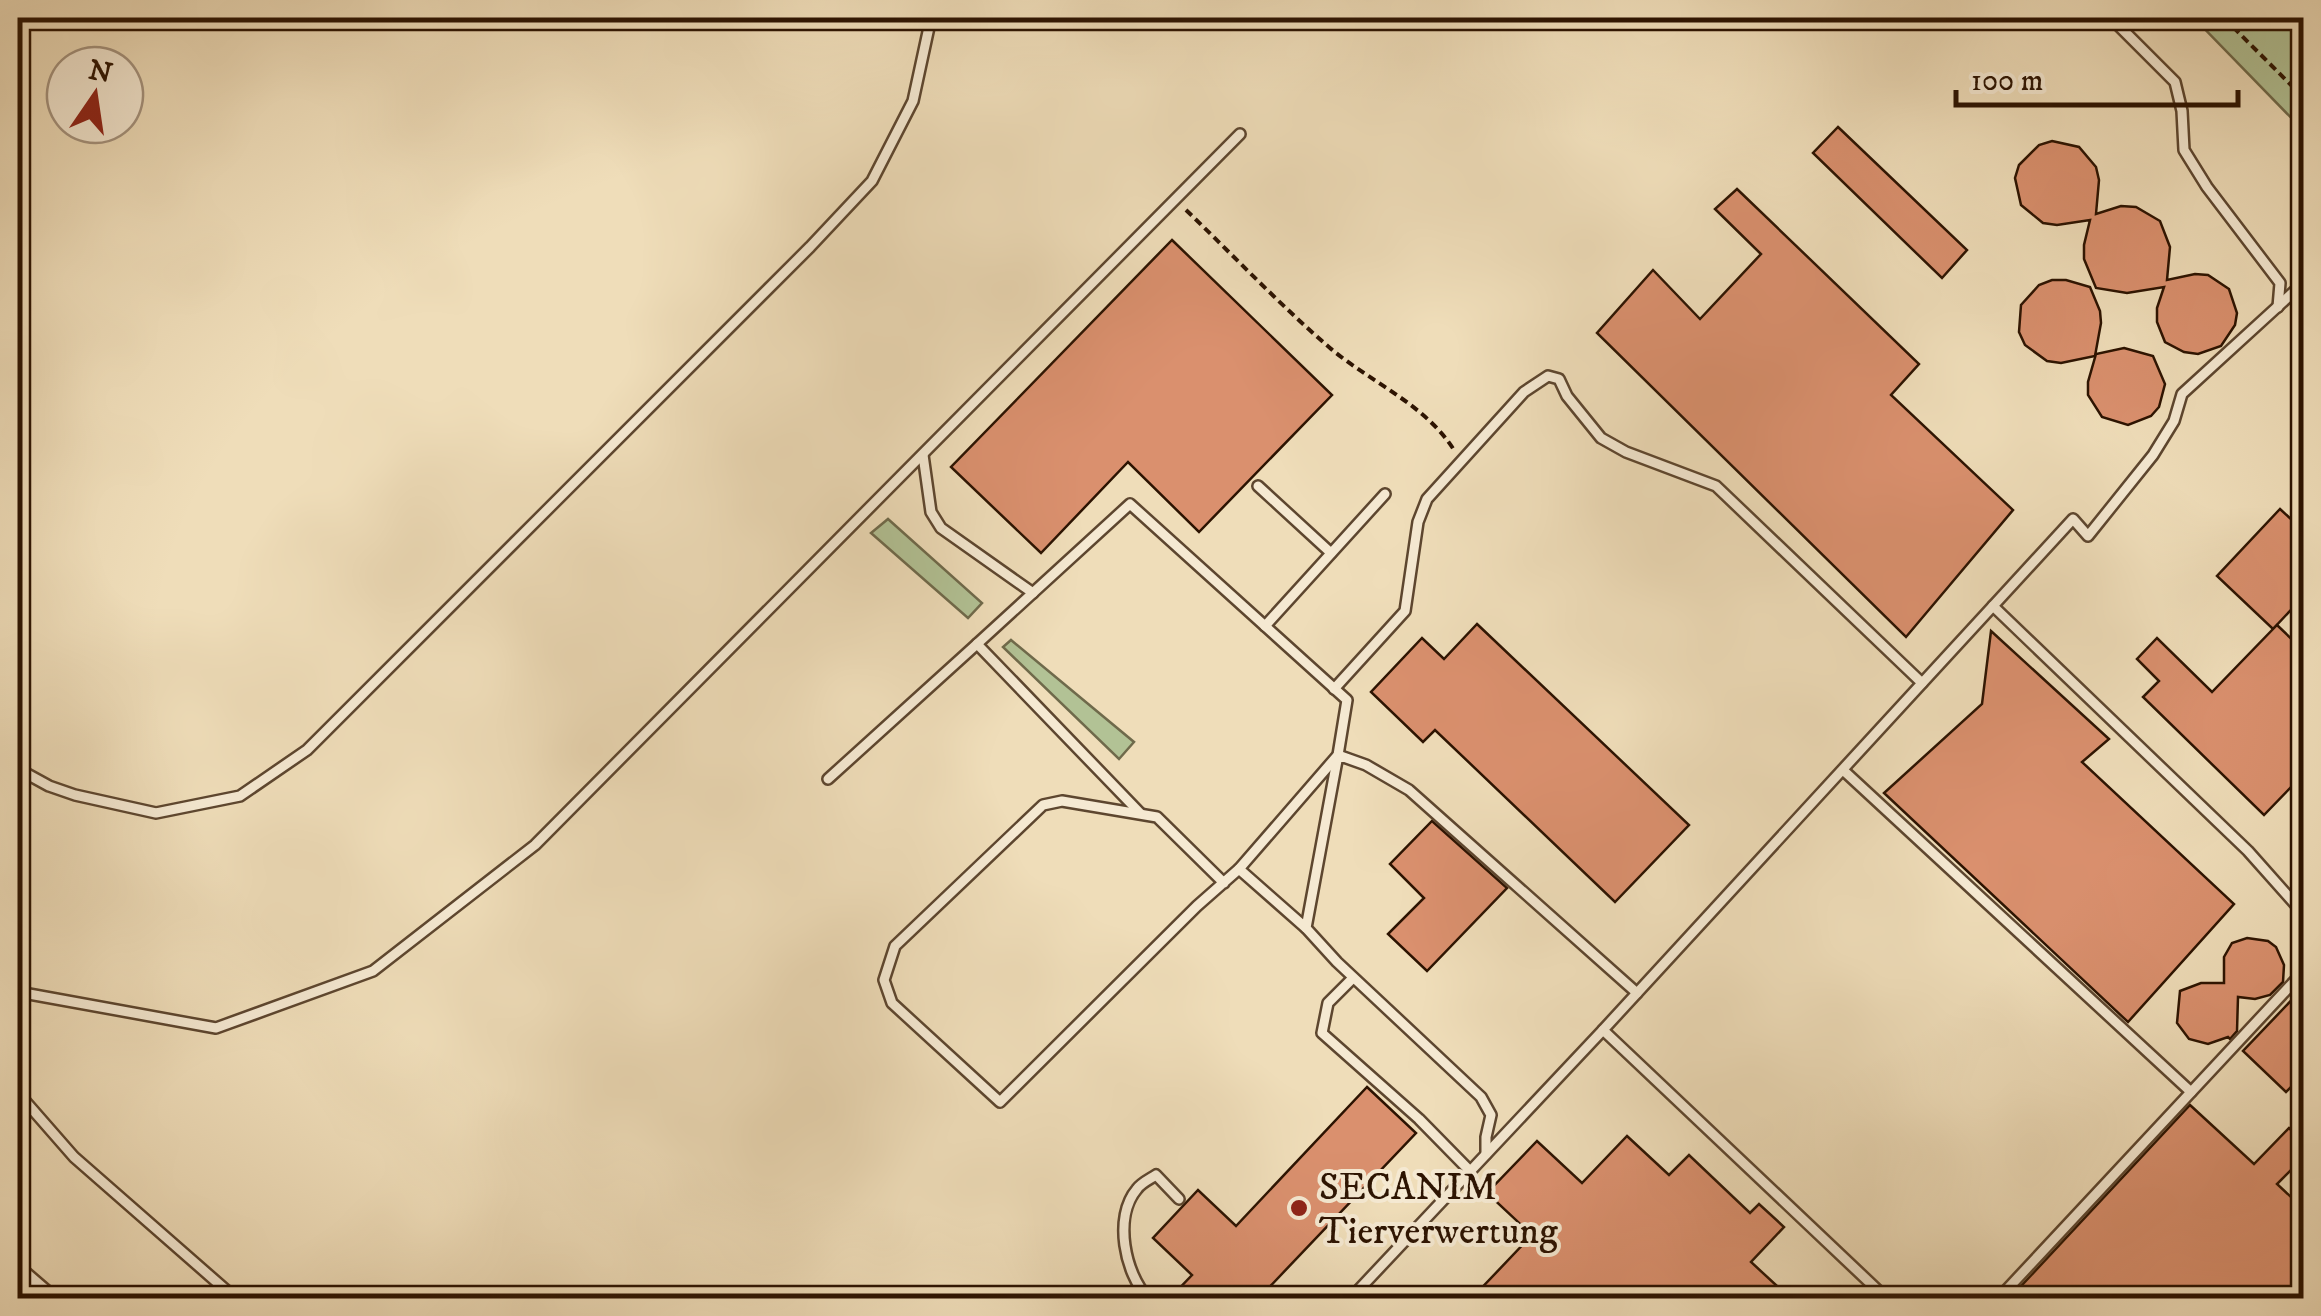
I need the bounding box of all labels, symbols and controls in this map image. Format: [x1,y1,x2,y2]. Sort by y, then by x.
north arrow [45,45,145,145]
scale bar [1956,45,2238,107]
text: N [85,52,115,92]
text: 100 m [1971,63,2043,100]
place label: SECANIM Tierverwertung [1319,1164,1558,1256]
marker: SECANIM Tierverwertung [1288,1197,1310,1219]

